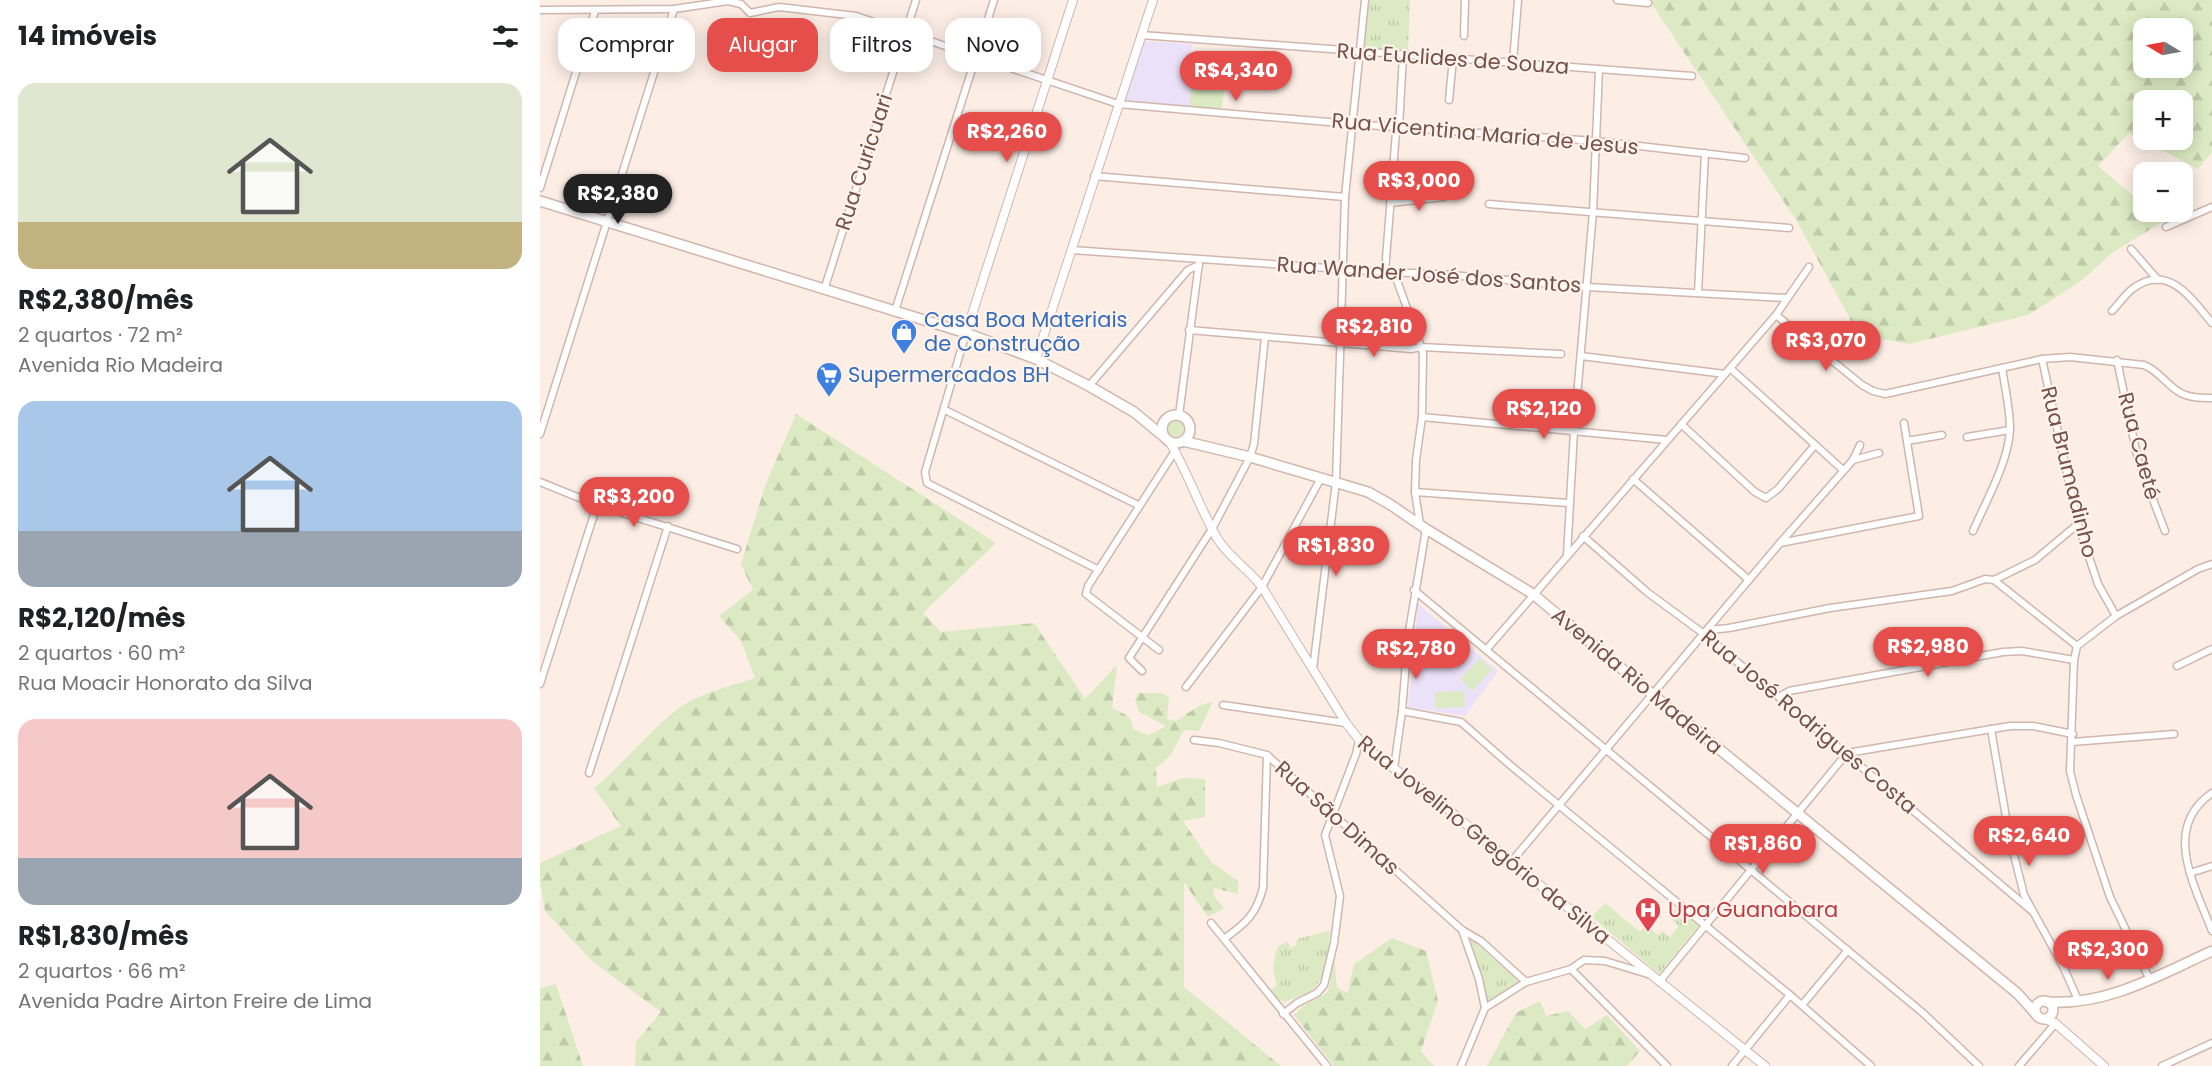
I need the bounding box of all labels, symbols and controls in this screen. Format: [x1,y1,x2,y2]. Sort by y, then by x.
text: 14 imóveis [18,18,157,54]
chip: Comprar [558,18,695,72]
chip: Alugar [707,18,818,72]
chip: Filtros [830,18,933,72]
chip: Novo [945,18,1041,72]
north arrow [2133,18,2193,78]
map controls [2133,18,2193,222]
icon: filters [489,20,522,53]
street label: Rua Euclides de Souza [1336,36,1570,81]
pin: R$4,340 [1181,51,1291,102]
text: R$4,340 [1194,56,1278,84]
street label: Rua Curicuari [828,90,899,234]
button: + [2133,90,2193,150]
street label: Rua Vicentina Maria de Jesus [1330,106,1640,161]
pin: R$2,260 [952,112,1062,163]
text: R$2,260 [967,117,1047,145]
icon: home [216,122,324,230]
pin: R$3,000 [1364,161,1474,212]
button: − [2133,162,2193,222]
text: R$3,000 [1377,166,1461,194]
pin: R$2,380 [563,174,673,225]
text: R$2,380 [577,179,659,207]
street label: Rua Wander José dos Santos [1276,249,1582,300]
text: R$2,380/mês [18,282,194,318]
place label: Casa Boa Materiais de Construção [924,305,1128,358]
pin: R$2,810 [1319,307,1429,358]
text: R$2,810 [1336,312,1412,340]
shop icon: Casa Boa Materiais de Construção [889,317,919,355]
text: 2 quartos · 72 m² [18,321,183,349]
pin: R$3,070 [1771,321,1881,372]
text: R$3,070 [1786,326,1866,354]
text: Avenida Rio Madeira [18,351,223,379]
supermarket icon: Supermercados BH [814,360,844,398]
place label: Supermercados BH [848,360,1050,389]
street label: Rua Brumadinho [2034,383,2105,561]
pin: R$2,120 [1489,389,1599,440]
street label: Rua Caeté [2111,389,2168,503]
text: R$2,120 [1506,394,1582,422]
icon: home [216,440,324,548]
pin: R$3,200 [579,477,689,528]
text: R$3,200 [593,482,675,510]
pin: R$1,830 [1281,526,1391,577]
text: R$1,830 [1297,531,1375,559]
text: R$2,120/mês [18,600,186,636]
street label: Avenida Rio Madeira [1546,600,1729,761]
street label: Rua José Rodrigues Costa [1695,623,1923,821]
pin: R$2,980 [1873,627,1983,678]
pin: R$2,780 [1361,629,1471,680]
text: R$2,980 [1887,632,1969,660]
text: R$2,780 [1376,634,1456,662]
text: 2 quartos · 60 m² [18,639,185,667]
text: Rua Moacir Honorato da Silva [18,669,313,697]
street label: Rua Jovelino Gregório da Silva [1352,728,1617,951]
street label: Rua São Dimas [1269,754,1406,881]
icon: home [216,758,324,866]
pin: R$2,640 [1974,816,2084,867]
text: R$2,640 [1988,821,2070,849]
pin: R$1,860 [1708,824,1818,875]
text: R$1,860 [1724,829,1802,857]
hospital icon: Upa Guanabara [1633,895,1663,933]
place label: Upa Guanabara [1668,895,1838,924]
text: R$1,830/mês [18,918,189,954]
pin: R$2,300 [2053,930,2163,981]
text: R$2,300 [2067,935,2149,963]
text: 2 quartos · 66 m² [18,957,186,985]
text: Avenida Padre Airton Freire de Lima [18,987,372,1015]

